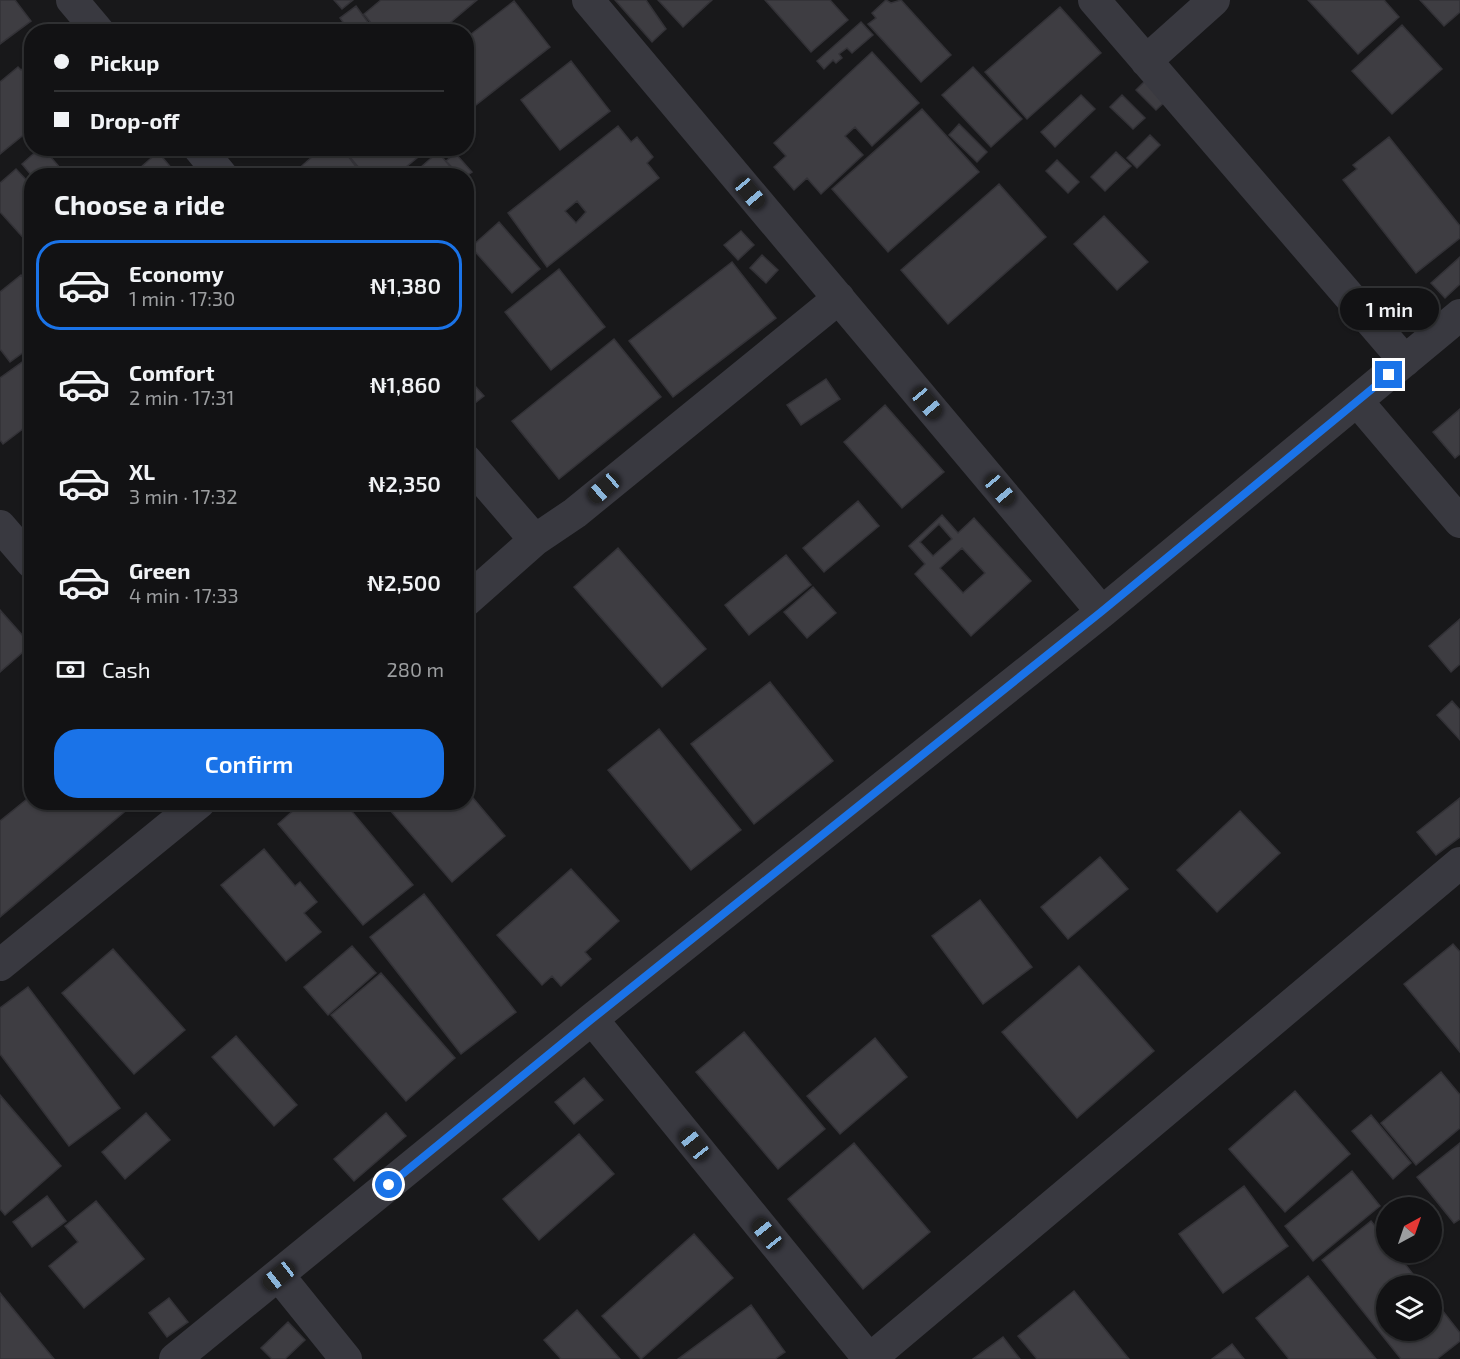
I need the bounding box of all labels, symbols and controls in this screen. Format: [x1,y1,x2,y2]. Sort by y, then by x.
text: Pickup [90,49,159,75]
text: Drop-off [90,107,179,133]
car [732,173,768,213]
text: Choose a ride [54,188,225,220]
icon: car [57,258,111,312]
text: Economy [129,260,224,286]
text: ₦1,380 [370,272,441,298]
text: 1 min · 17:30 [129,286,235,310]
callout: 1 min [1340,288,1438,330]
text: 1 min [1366,297,1413,321]
icon: car [57,357,111,411]
text: Comfort [129,359,214,385]
route end [1375,361,1402,388]
text: ₦1,860 [370,371,441,397]
car [909,383,945,423]
text: 2 min · 17:31 [129,385,234,409]
icon: car [57,456,111,510]
text: XL [129,458,155,484]
car [585,469,623,507]
text: ₦2,350 [368,470,441,496]
car [982,470,1018,510]
text: 3 min · 17:32 [129,484,238,508]
icon: car [57,555,111,609]
text: Green [129,557,191,583]
text: ₦2,500 [367,569,441,595]
text: 4 min · 17:33 [129,583,239,607]
icon: cash [54,653,87,686]
text: Cash [102,656,151,682]
text: 280 m [387,657,444,681]
button: Confirm [54,729,444,798]
car [676,1124,712,1164]
route start [375,1171,402,1198]
north arrow [1376,1197,1442,1263]
map controls [1376,1197,1442,1341]
car [749,1214,785,1254]
car [259,1258,299,1294]
button: layers [1376,1275,1442,1341]

